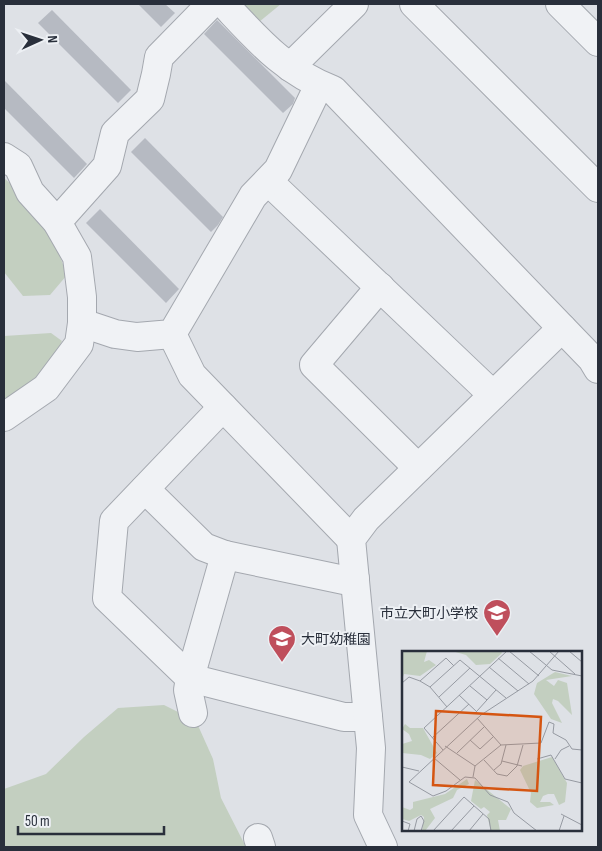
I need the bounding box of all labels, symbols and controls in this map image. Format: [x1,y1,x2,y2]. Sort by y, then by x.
north arrow [15,15,65,65]
text: N [44,35,61,44]
school or university icon: 市立大町小学校 [482,598,512,637]
place label: 市立大町小学校 [380,605,478,622]
school or university icon: 大町幼稚園 [267,624,297,663]
place label: 大町幼稚園 [301,631,371,648]
inset map [402,651,582,831]
scale bar [18,804,164,836]
text: 50 m [25,812,50,831]

